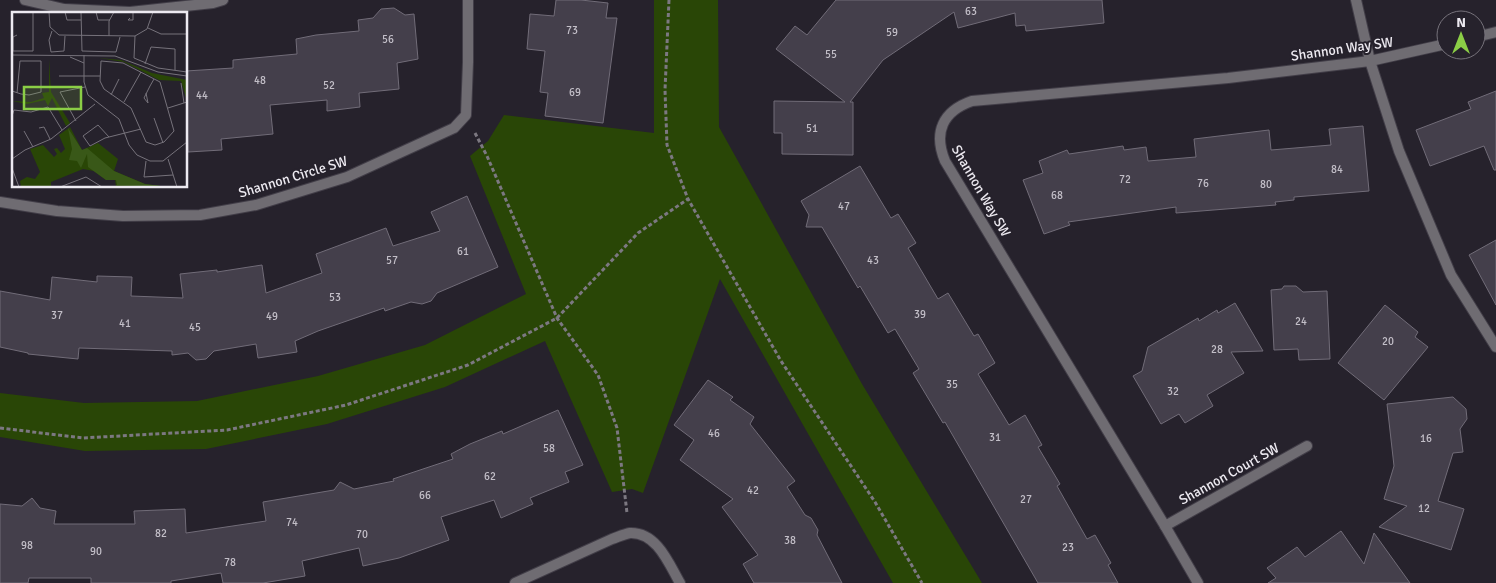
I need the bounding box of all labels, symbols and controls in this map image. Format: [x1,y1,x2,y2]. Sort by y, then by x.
house number: 63 [965,5,977,18]
north arrow [1436,10,1486,60]
inset map [12,12,188,188]
text: N [1456,14,1466,31]
house number: 73 [566,24,578,37]
house number: 59 [886,26,898,39]
house number: 56 [382,33,394,46]
street label: Shannon Way SW [1290,33,1394,65]
house number: 55 [825,48,837,61]
house number: 48 [254,74,266,87]
house number: 52 [323,79,335,92]
house number: 69 [569,86,581,99]
house number: 44 [196,89,208,102]
house number: 51 [806,122,818,135]
street label: Shannon Way SW [948,142,1014,240]
street label: Shannon Circle SW [237,152,350,202]
house number: 84 [1331,163,1343,176]
house number: 72 [1119,173,1131,186]
house number: 76 [1197,177,1209,190]
house number: 80 [1260,178,1272,191]
house number: 68 [1051,189,1063,202]
house number: 47 [838,200,850,213]
house number: 61 [457,245,469,258]
house number: 57 [386,254,398,267]
house number: 43 [867,254,879,267]
house number: 53 [329,291,341,304]
house number: 39 [914,308,926,321]
house number: 37 [51,309,63,322]
house number: 49 [266,310,278,323]
house number: 24 [1295,315,1307,328]
house number: 41 [119,317,131,330]
house number: 45 [189,321,201,334]
house number: 20 [1382,335,1394,348]
house number: 28 [1211,343,1223,356]
house number: 35 [946,378,958,391]
house number: 32 [1167,385,1179,398]
house number: 46 [708,427,720,440]
house number: 31 [989,431,1001,444]
house number: 16 [1420,432,1432,445]
street label: Shannon Court SW [1176,439,1282,509]
house number: 58 [543,442,555,455]
house number: 62 [484,470,496,483]
house number: 42 [747,484,759,497]
house number: 66 [419,489,431,502]
house number: 27 [1020,493,1032,506]
house number: 12 [1418,502,1430,515]
house number: 74 [286,516,298,529]
house number: 82 [155,527,167,540]
house number: 70 [356,528,368,541]
house number: 38 [784,534,796,547]
house number: 98 [21,539,33,552]
house number: 23 [1062,541,1074,554]
house number: 90 [90,545,102,558]
house number: 78 [224,556,236,569]

